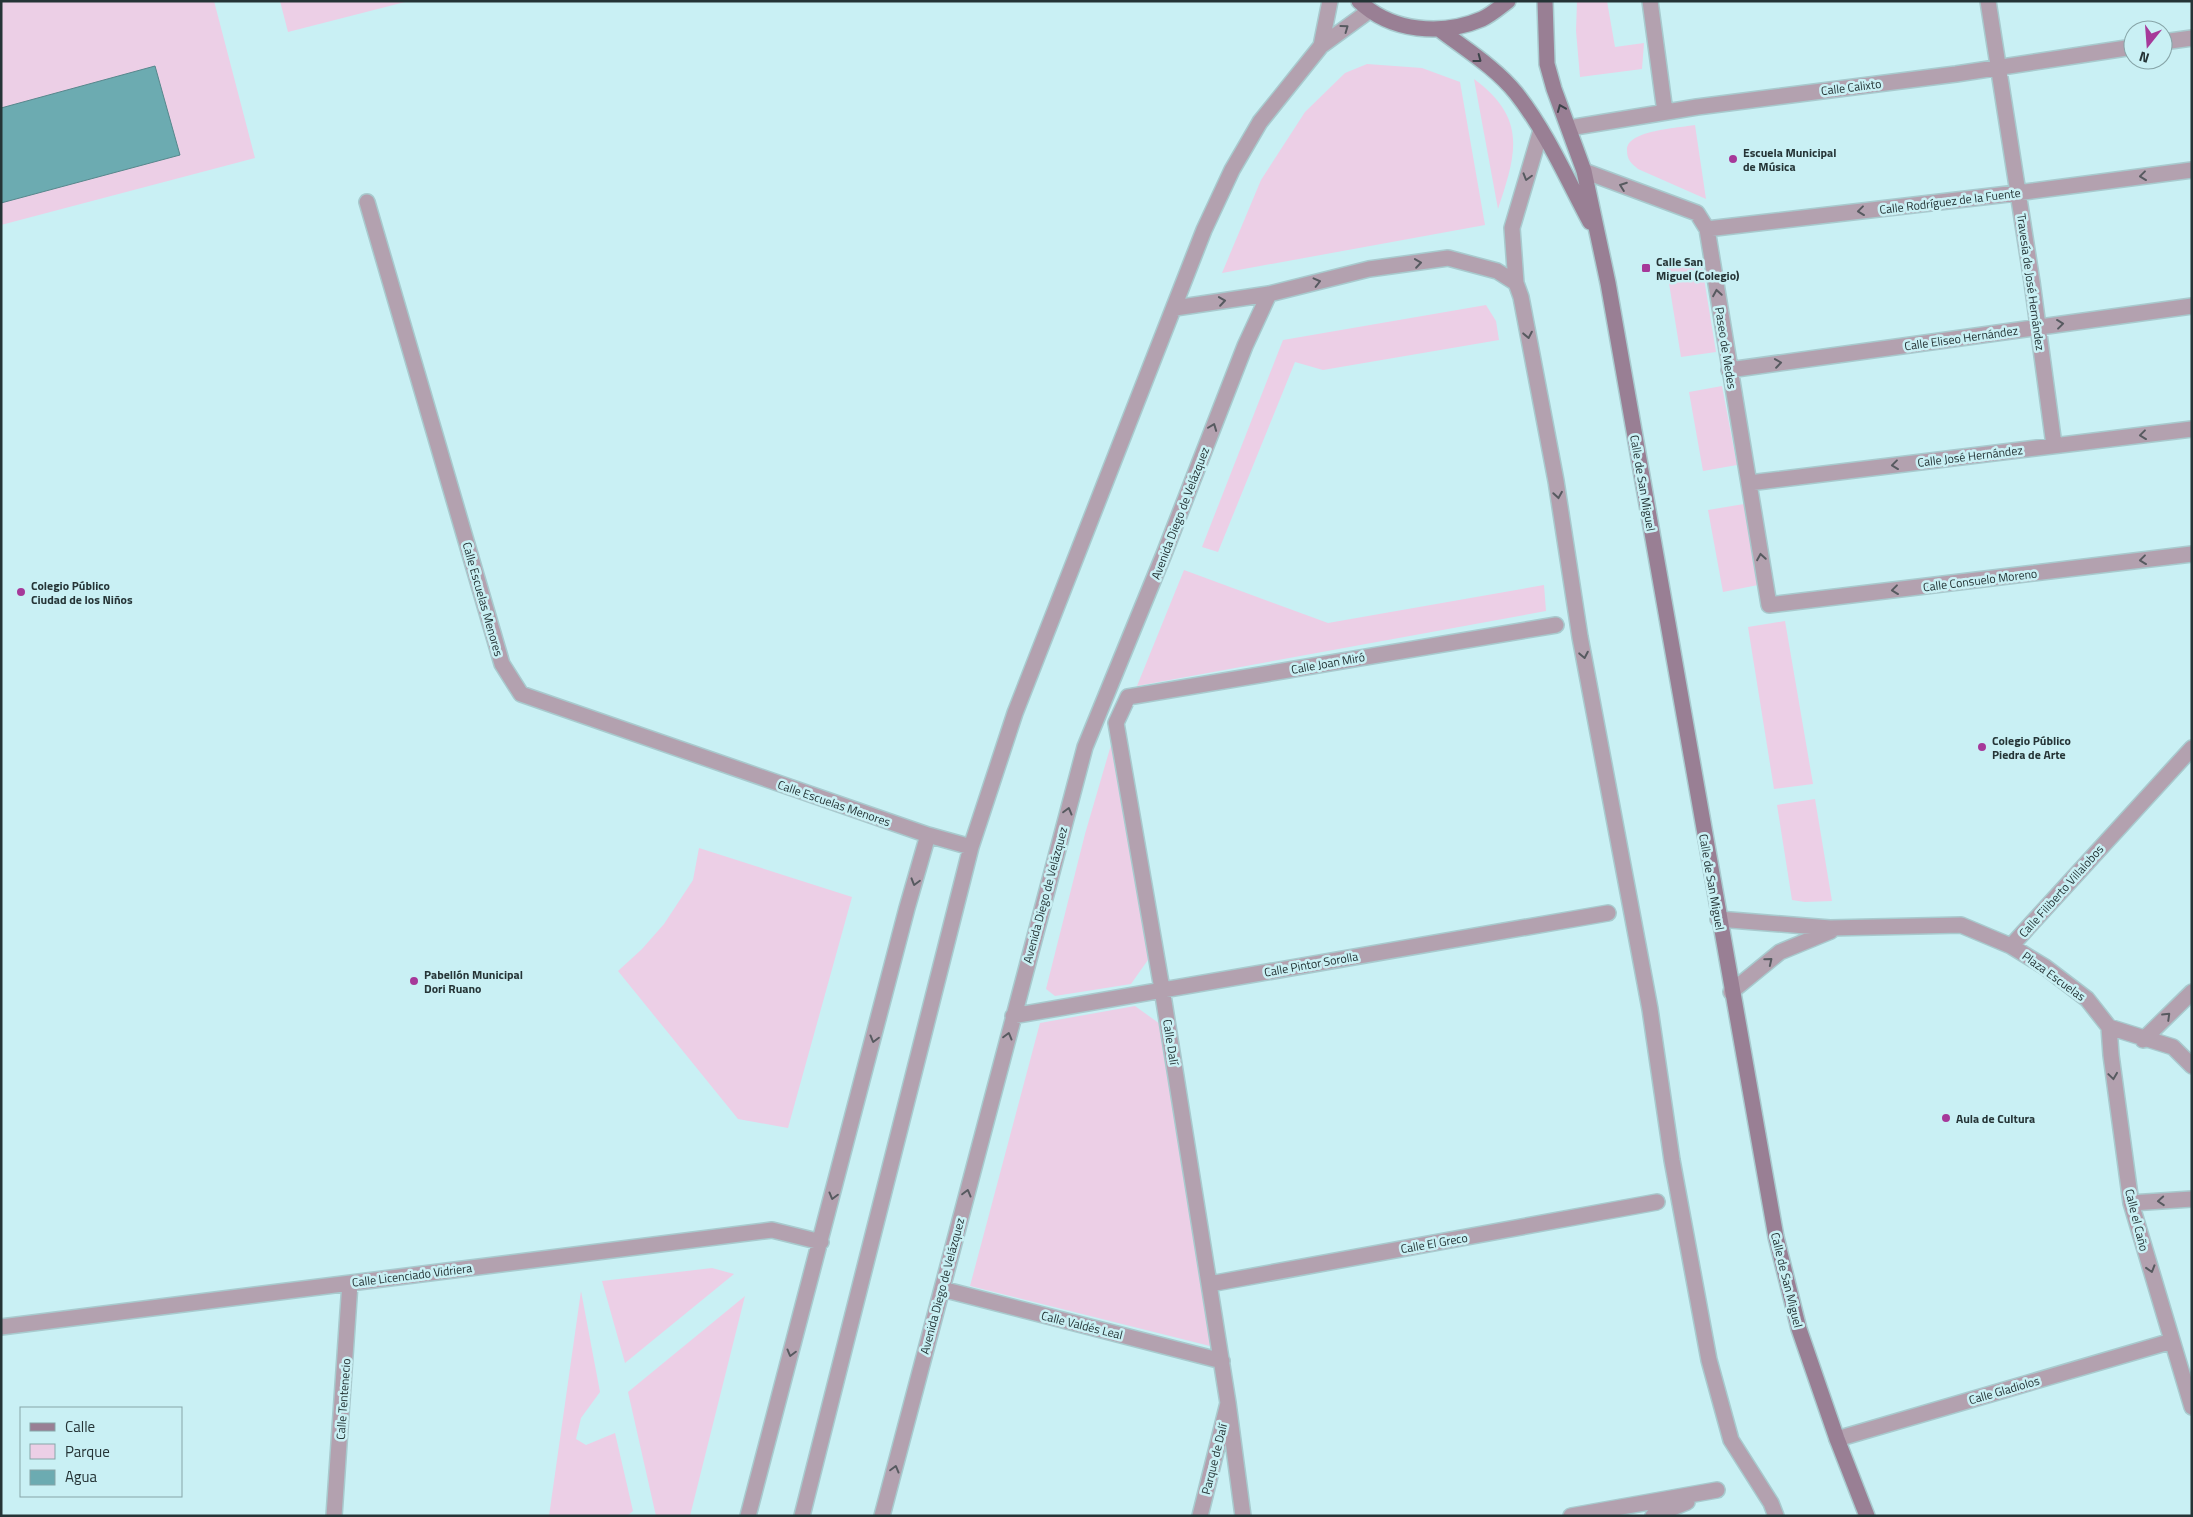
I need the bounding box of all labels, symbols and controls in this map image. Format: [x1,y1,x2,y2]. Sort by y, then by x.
north arrow [2123,20,2173,70]
one-way arrow [1339,26,1348,34]
text: N [2136,46,2152,69]
one-way arrow [1472,53,1481,61]
street label: Calle Calixto [1820,74,1882,100]
one-way arrow [1557,104,1568,113]
place label: Escuela Municipal de Música [1743,143,1836,176]
marker: Escuela Municipal de Música [1727,153,1739,165]
one-way arrow [2139,170,2147,181]
one-way arrow [1522,172,1532,180]
one-way arrow [1619,182,1628,192]
street label: Calle Rodríguez de la Fuente [1878,183,2022,219]
one-way arrow [1856,205,1864,216]
street label: Travesía de José Hernández [2012,212,2050,352]
place label: Calle San Miguel (Colegio) [1656,252,1740,285]
one-way arrow [1413,258,1422,268]
marker: Calle San Miguel (Colegio) [1640,262,1652,274]
one-way arrow [1312,277,1321,288]
one-way arrow [1712,289,1722,297]
one-way arrow [1218,296,1226,306]
street label: Paseo de Medes [1710,306,1742,391]
one-way arrow [2056,319,2064,330]
street label: Calle Eliseo Hernández [1903,321,2019,355]
one-way arrow [1522,331,1533,340]
one-way arrow [1774,358,1782,369]
one-way arrow [1208,423,1218,431]
one-way arrow [2139,429,2147,440]
street label: Calle de San Miguel [1625,433,1661,533]
street label: Calle José Hernández [1916,440,2024,472]
street label: Avenida Diego de Velázquez [1146,444,1214,582]
one-way arrow [1891,459,1899,470]
one-way arrow [1553,491,1563,499]
street label: Calle Escuelas Menores [458,540,509,659]
one-way arrow [1756,552,1766,561]
one-way arrow [2139,554,2147,565]
street label: Calle Consuelo Moreno [1922,564,2038,596]
place label: Colegio Público Ciudad de los Niños [31,576,133,609]
one-way arrow [1891,584,1899,595]
marker: Colegio Público Ciudad de los Niños [15,586,27,598]
street label: Calle Joan Miró [1290,647,1366,679]
one-way arrow [1578,651,1589,660]
place label: Colegio Público Piedra de Arte [1992,731,2071,764]
marker: Colegio Público Piedra de Arte [1976,741,1988,753]
street label: Calle Escuelas Menores [775,775,893,831]
one-way arrow [1062,807,1072,816]
street label: Avenida Diego de Velázquez [1018,825,1072,965]
street label: Calle de San Miguel [1694,832,1730,932]
street label: Calle Filiberto Villalobos [2014,840,2108,942]
one-way arrow [910,877,920,885]
street label: Calle Pintor Sorolla [1263,946,1359,982]
street label: Plaza Escuelas [2018,946,2090,1006]
one-way arrow [1763,958,1772,966]
place label: Pabellón Municipal Dori Ruano [424,965,523,998]
marker: Pabellón Municipal Dori Ruano [408,975,420,987]
one-way arrow [2162,1013,2171,1022]
street label: Calle Dalí [1158,1018,1184,1068]
one-way arrow [1002,1031,1013,1040]
one-way arrow [869,1035,880,1044]
one-way arrow [2108,1072,2118,1080]
place label: Aula de Cultura [1956,1109,2035,1128]
marker: Aula de Cultura [1940,1112,1952,1124]
street label: Calle el Caño [2120,1187,2154,1253]
one-way arrow [961,1188,972,1197]
one-way arrow [828,1192,839,1201]
one-way arrow [2157,1195,2165,1206]
street label: Avenida Diego de Velázquez [915,1216,969,1356]
street label: Calle El Greco [1399,1228,1469,1258]
street label: Calle de San Miguel [1766,1230,1808,1330]
street label: Calle Licenciado Vidriera [351,1258,473,1292]
one-way arrow [2145,1265,2155,1273]
street label: Calle Valdés Leal [1039,1306,1125,1344]
one-way arrow [786,1349,797,1358]
street label: Calle Tentenecio [331,1358,355,1440]
street label: Calle Gladiolos [1966,1371,2042,1409]
legend [20,1407,182,1497]
text: Calle [65,1415,95,1438]
street label: Parque de Dalí [1196,1420,1232,1497]
text: Parque [65,1440,110,1463]
text: Agua [65,1465,97,1488]
one-way arrow [889,1465,899,1473]

